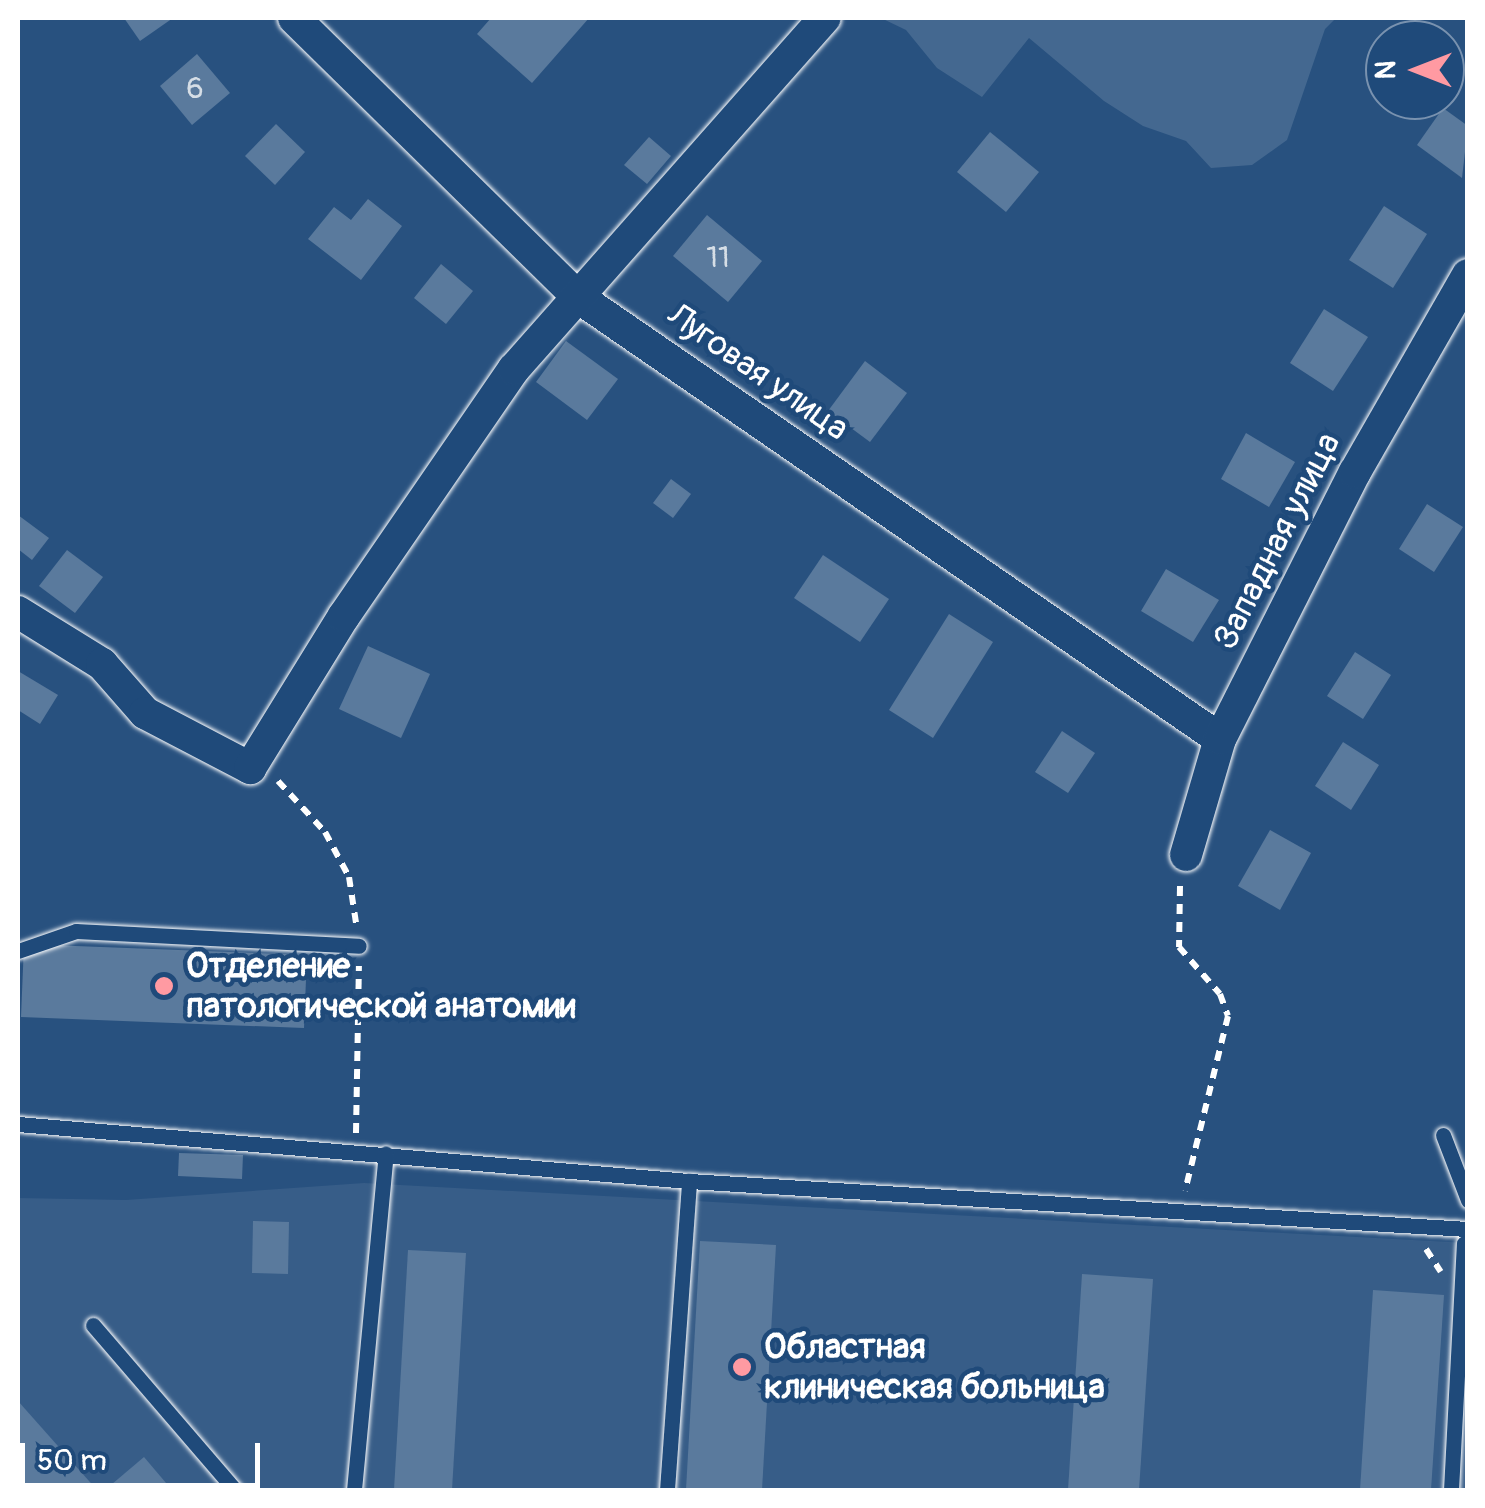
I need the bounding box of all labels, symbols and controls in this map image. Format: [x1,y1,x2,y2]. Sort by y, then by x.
north arrow [1365,20,1465,120]
text: N [1369,61,1404,79]
house number: 6 [186,71,204,107]
house number: 11 [706,240,730,276]
street label: Луговая улица [659,294,857,450]
street label: Западная улица [1204,426,1350,656]
place label: Отделение патологической анатомии [186,945,576,1027]
marker: Отделение патологической анатомии [151,973,177,999]
place label: Областная клиническая больница [764,1326,1105,1408]
marker: Областная клиническая больница [729,1354,755,1380]
scale bar [25,1423,265,1485]
text: 50 m [37,1442,107,1479]

